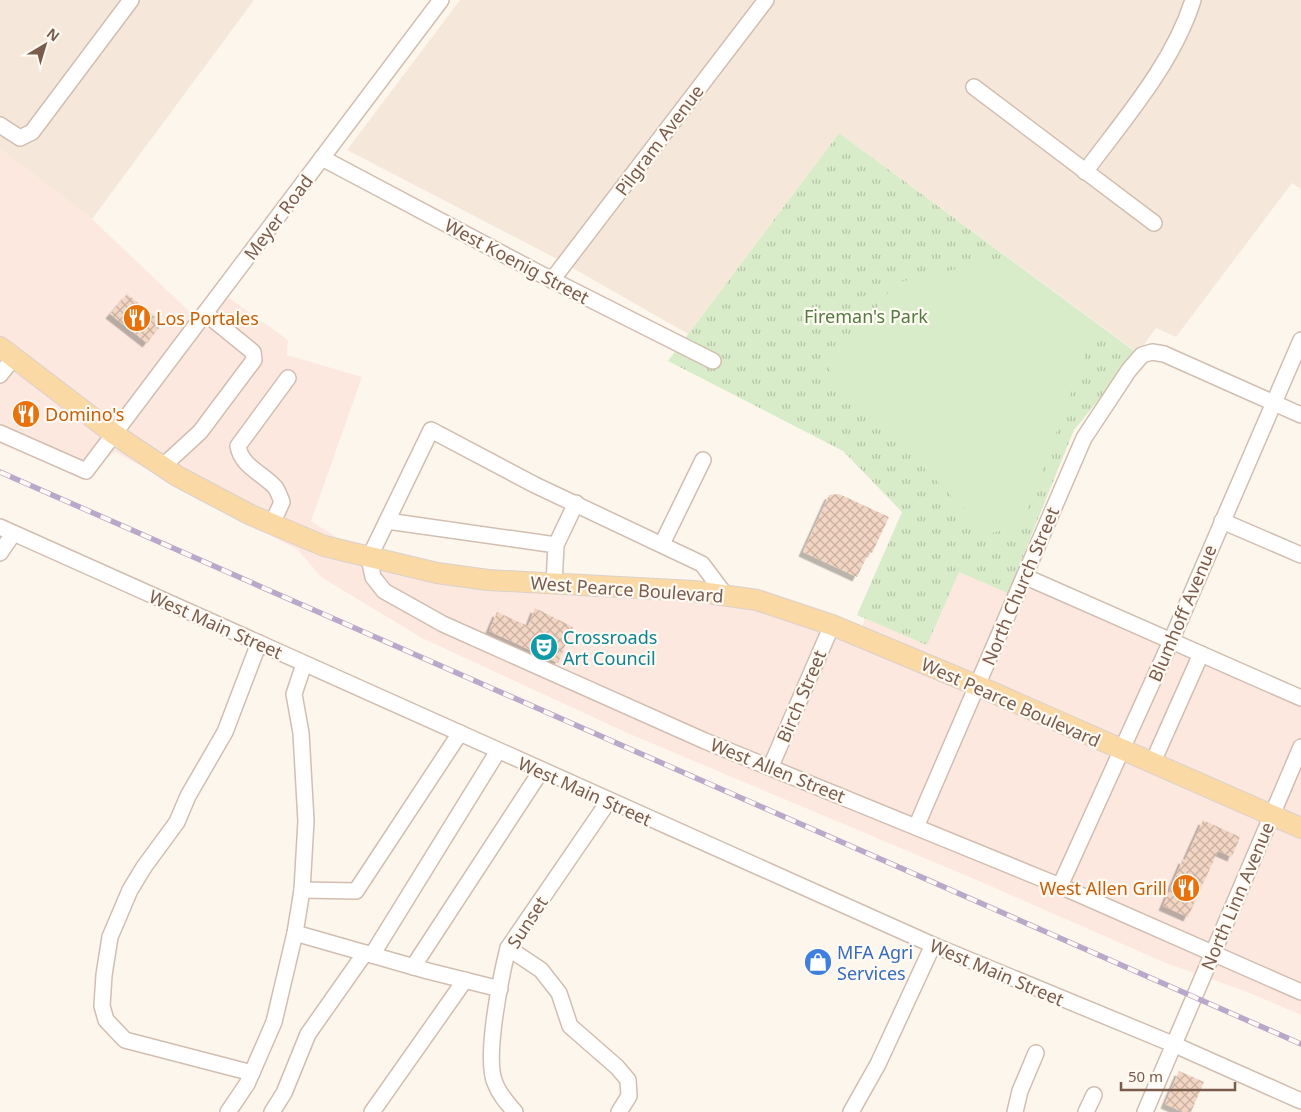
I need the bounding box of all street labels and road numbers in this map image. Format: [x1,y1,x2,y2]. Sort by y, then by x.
street label: Pilgram Avenue [609,80,709,200]
street label: Meyer Road [238,170,318,264]
street label: West Koenig Street [441,213,594,309]
street label: North Church Street [976,503,1064,669]
street label: Blumhoff Avenue [1142,541,1222,685]
street label: West Pearce Boulevard [530,570,724,608]
street label: West Main Street [146,584,287,664]
street label: Birch Street [771,646,831,746]
street label: West Pearce Boulevard [918,652,1104,752]
street label: West Allen Street [707,732,849,808]
street label: West Main Street [515,751,656,831]
street label: North Linn Avenue [1195,818,1279,974]
street label: Sunset [501,891,553,953]
street label: West Main Street [926,933,1068,1011]

